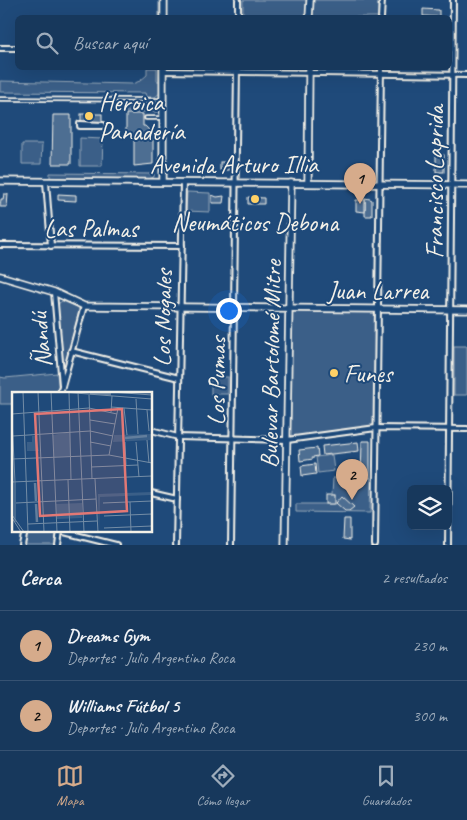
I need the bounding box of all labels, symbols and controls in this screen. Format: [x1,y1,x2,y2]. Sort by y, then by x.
search box [15,15,452,70]
icon: search [33,29,61,57]
text: Buscar aquí [73,31,147,55]
place label: Heroica Panadería [99,87,186,148]
street label: Francisco Laprida [419,103,451,259]
marker: Heroica Panadería [83,110,95,122]
street label: Avenida Arturo Illia [150,149,320,181]
pin: 1 [344,163,376,204]
marker: Neumáticos Debona [249,193,261,205]
place label: Neumáticos Debona [172,207,340,239]
street label: Las Palmas [44,213,140,245]
street label: Bulevar Bartolomé Mitre [253,258,289,468]
street label: Los Nogales [146,267,180,367]
street label: Juan Larrea [327,275,430,307]
your location [216,298,242,324]
street label: Ñandú [22,309,59,369]
street label: Los Pumas [200,334,234,426]
place label: Funes [344,358,395,390]
marker: Funes [328,367,340,379]
inset map [12,392,152,532]
pin: 2 [336,459,368,500]
map controls [407,485,452,530]
button: layers [407,485,452,530]
text: Cerca [20,565,61,591]
text: 2 resultados [382,568,447,588]
text: Dreams Gym [67,624,150,648]
text: 1 [32,636,40,656]
text: 230 m [413,636,447,656]
text: Deportes · Julio Argentino Roca [67,648,235,668]
text: Williams Fútbol 5 [67,694,179,718]
text: 2 [32,706,40,726]
text: 300 m [413,706,447,726]
text: Deportes · Julio Argentino Roca [67,718,235,738]
tab: Mapa [56,762,84,809]
tab: Cómo llegar [196,762,249,809]
tab: Guardados [362,762,411,809]

